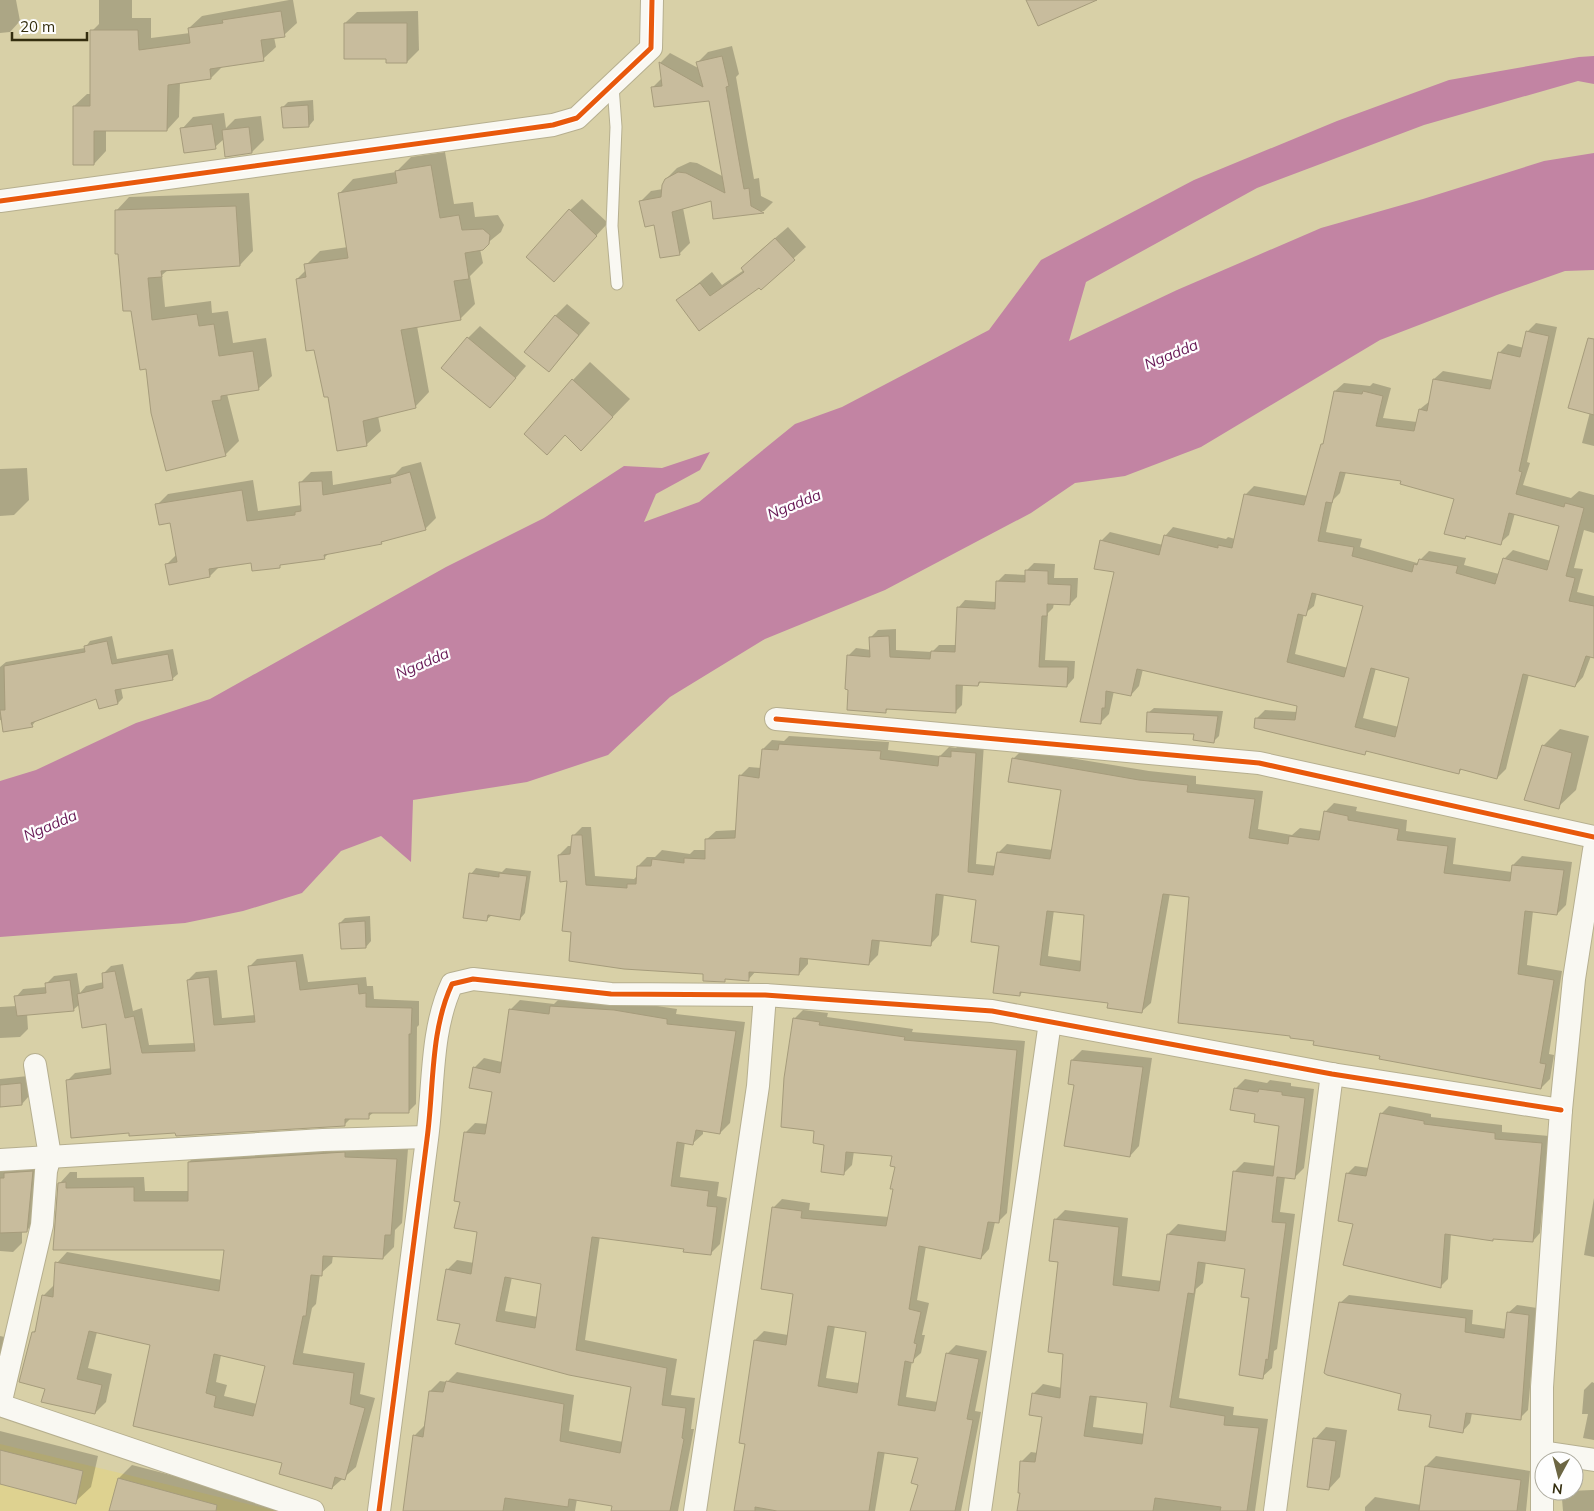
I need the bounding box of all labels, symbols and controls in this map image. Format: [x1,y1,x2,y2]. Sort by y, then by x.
scale bar [12,10,88,42]
text: 20 m [20,17,55,36]
water label: Ngadda [1141,335,1201,373]
water label: Ngadda [764,485,824,523]
water label: Ngadda [392,643,452,683]
water label: Ngadda [20,805,80,845]
north arrow [1534,1451,1584,1501]
text: N [1551,1479,1564,1498]

